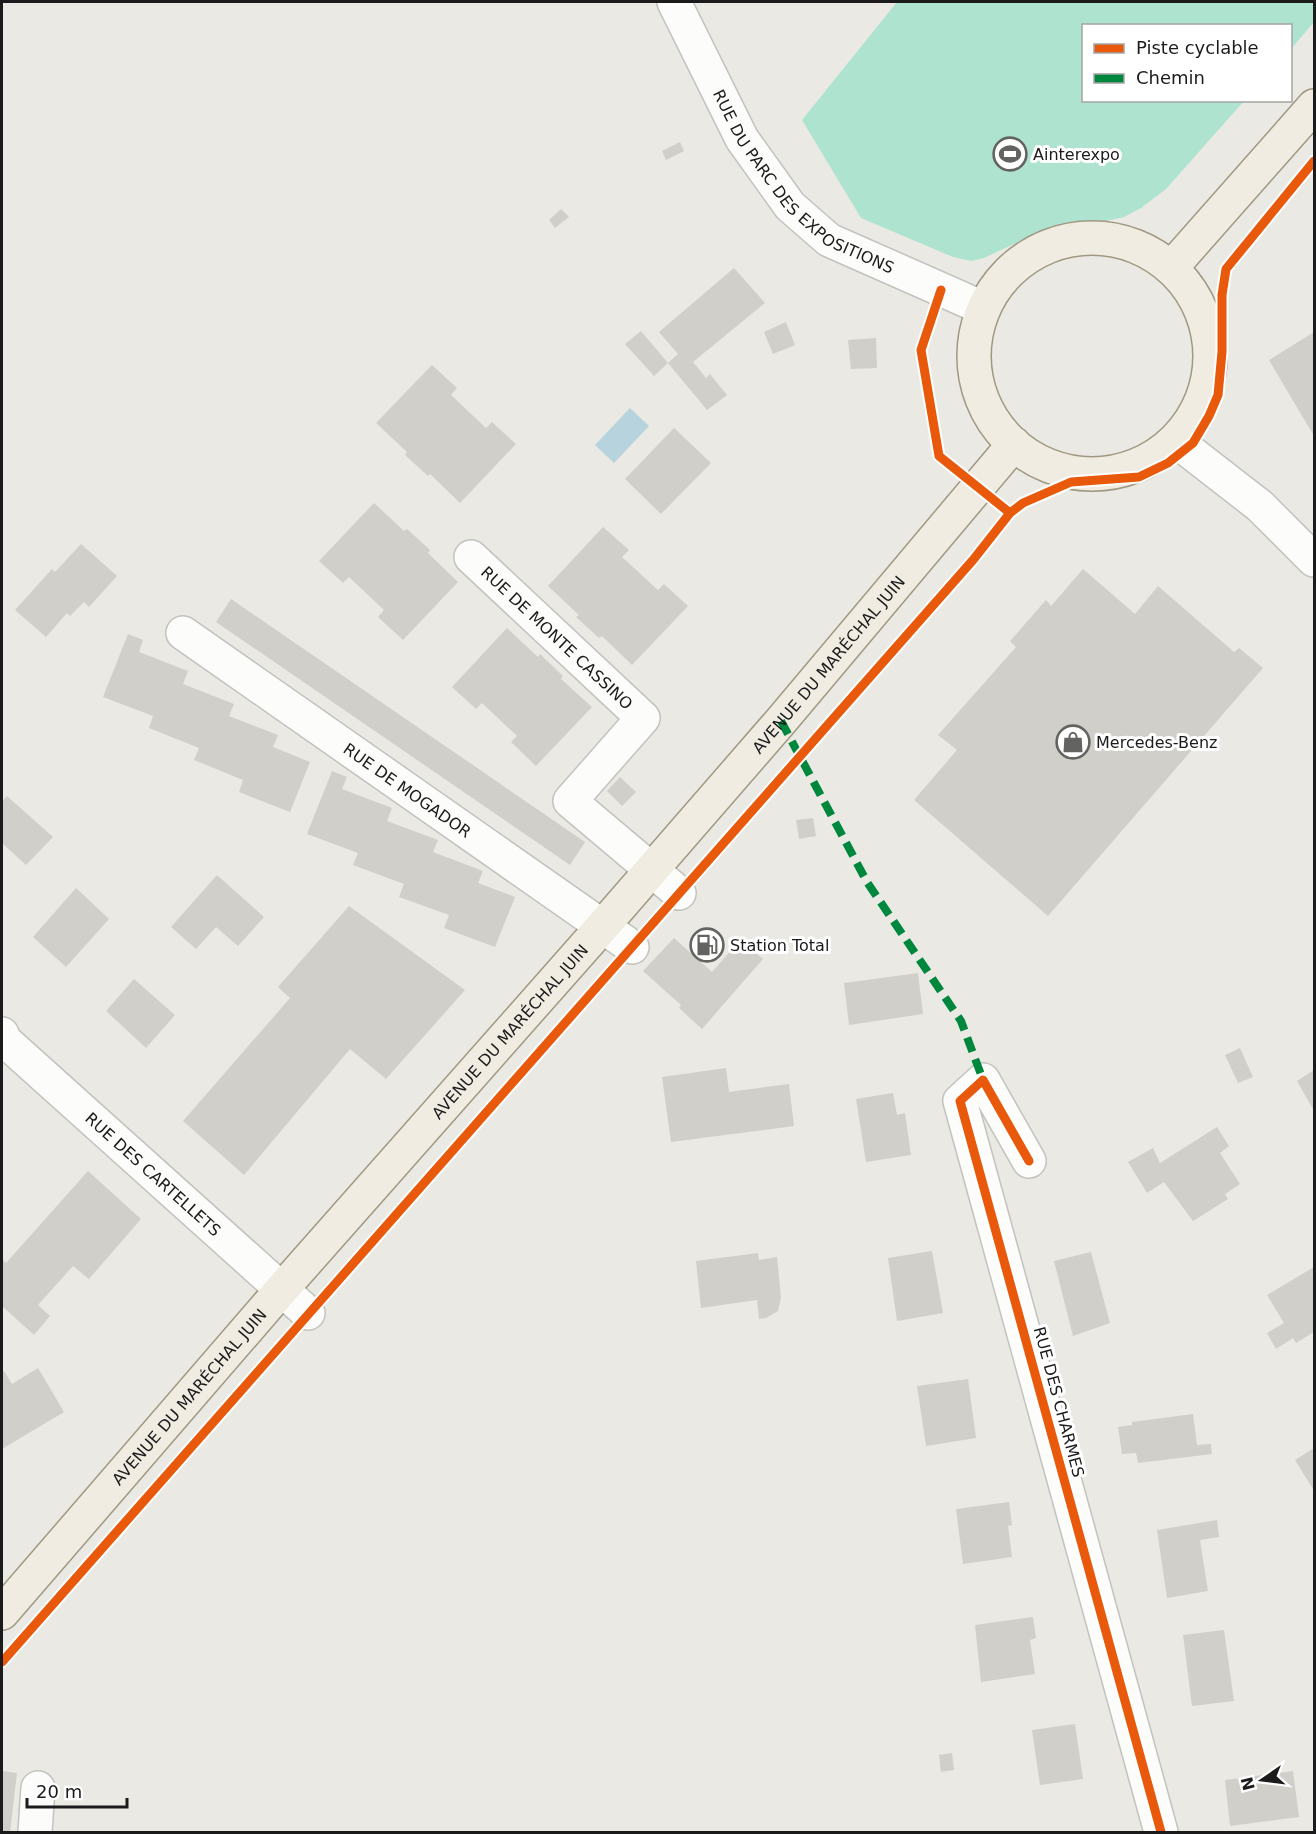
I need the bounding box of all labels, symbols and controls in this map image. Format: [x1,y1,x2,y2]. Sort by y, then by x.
legend [1082,24,1292,102]
text: Piste cyclable [1136,37,1259,58]
text: Chemin [1136,67,1205,88]
street label: RUE DU PARC DES EXPOSITIONS [709,86,897,277]
sports icon: Ainterexpo [992,136,1028,172]
place label: Ainterexpo [1033,145,1120,164]
street label: RUE DE MONTE CASSINO [477,562,637,713]
street label: AVENUE DU MARÉCHAL JUIN [748,572,909,757]
shop icon: Mercedes-Benz [1055,724,1091,760]
place label: Mercedes-Benz [1096,733,1217,752]
street label: RUE DE MOGADOR [340,739,475,841]
fuel station icon: Station Total [689,927,725,963]
place label: Station Total [730,936,829,955]
street label: AVENUE DU MARÉCHAL JUIN [428,940,592,1123]
street label: RUE DES CARTELLETS [82,1108,225,1240]
street label: AVENUE DU MARÉCHAL JUIN [108,1305,270,1488]
street label: RUE DES CHARMES [1030,1325,1088,1479]
north arrow [1232,1750,1292,1810]
scale bar [27,1771,128,1809]
text: N [1237,1775,1259,1792]
text: 20 m [36,1781,82,1802]

